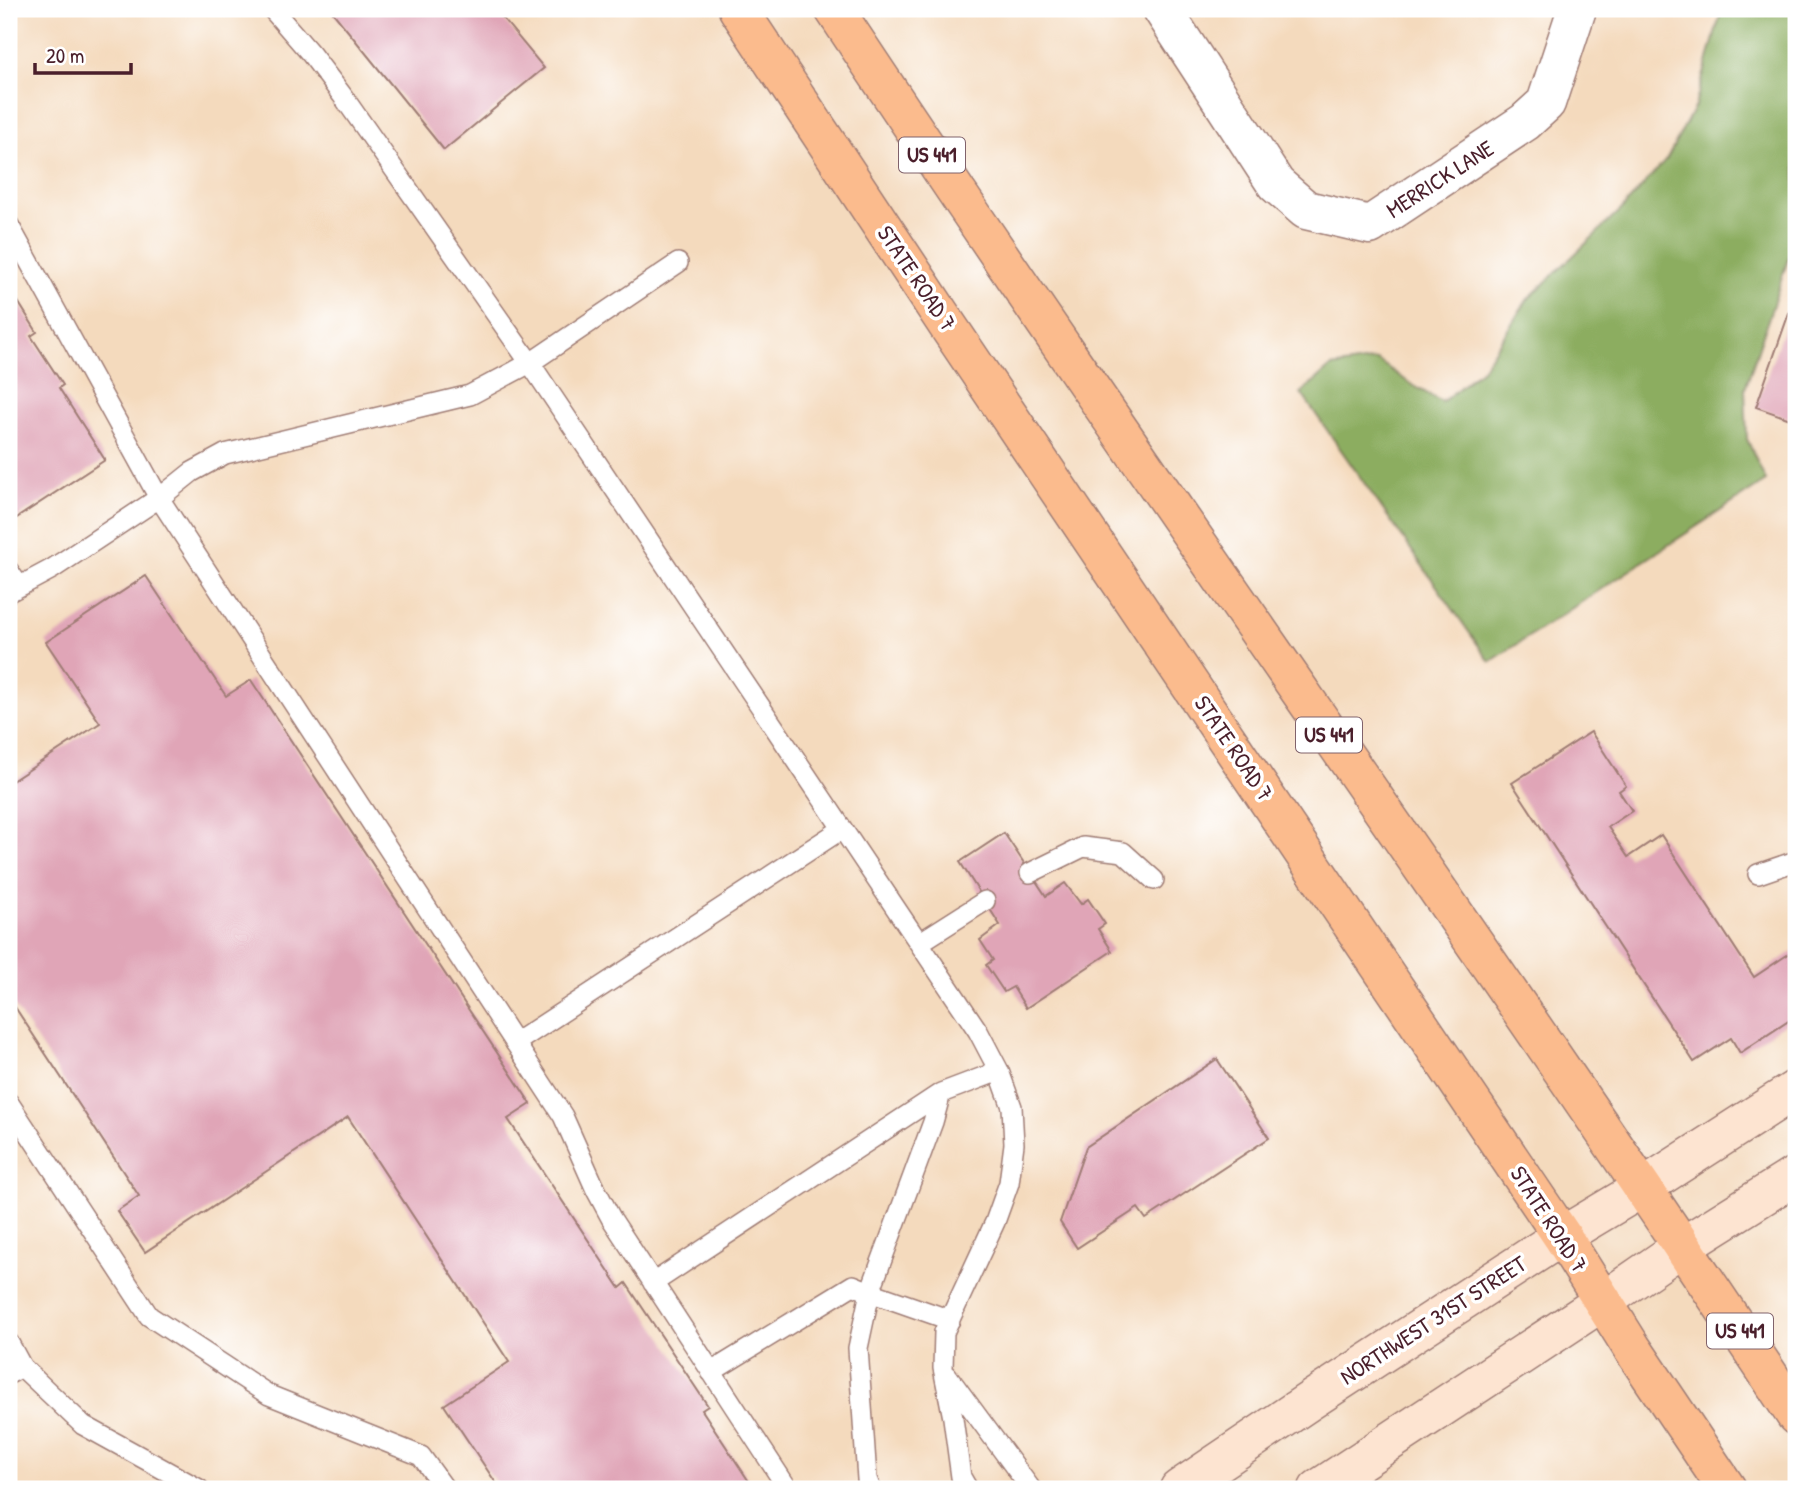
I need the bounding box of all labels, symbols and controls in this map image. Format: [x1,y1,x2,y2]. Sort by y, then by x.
scale bar [35,32,131,76]
text: 20 m [46,41,84,70]
street label: MERRICK LANE [1380,132,1499,225]
road number: US 441 [899,138,965,172]
street label: STATE ROAD 7 [871,219,964,336]
street label: STATE ROAD 7 [1188,689,1281,806]
road number: US 441 [1296,718,1362,752]
street label: STATE ROAD 7 [1504,1160,1595,1278]
street label: NORTHWEST 31ST STREET [1334,1248,1532,1391]
road number: US 441 [1707,1314,1773,1348]

